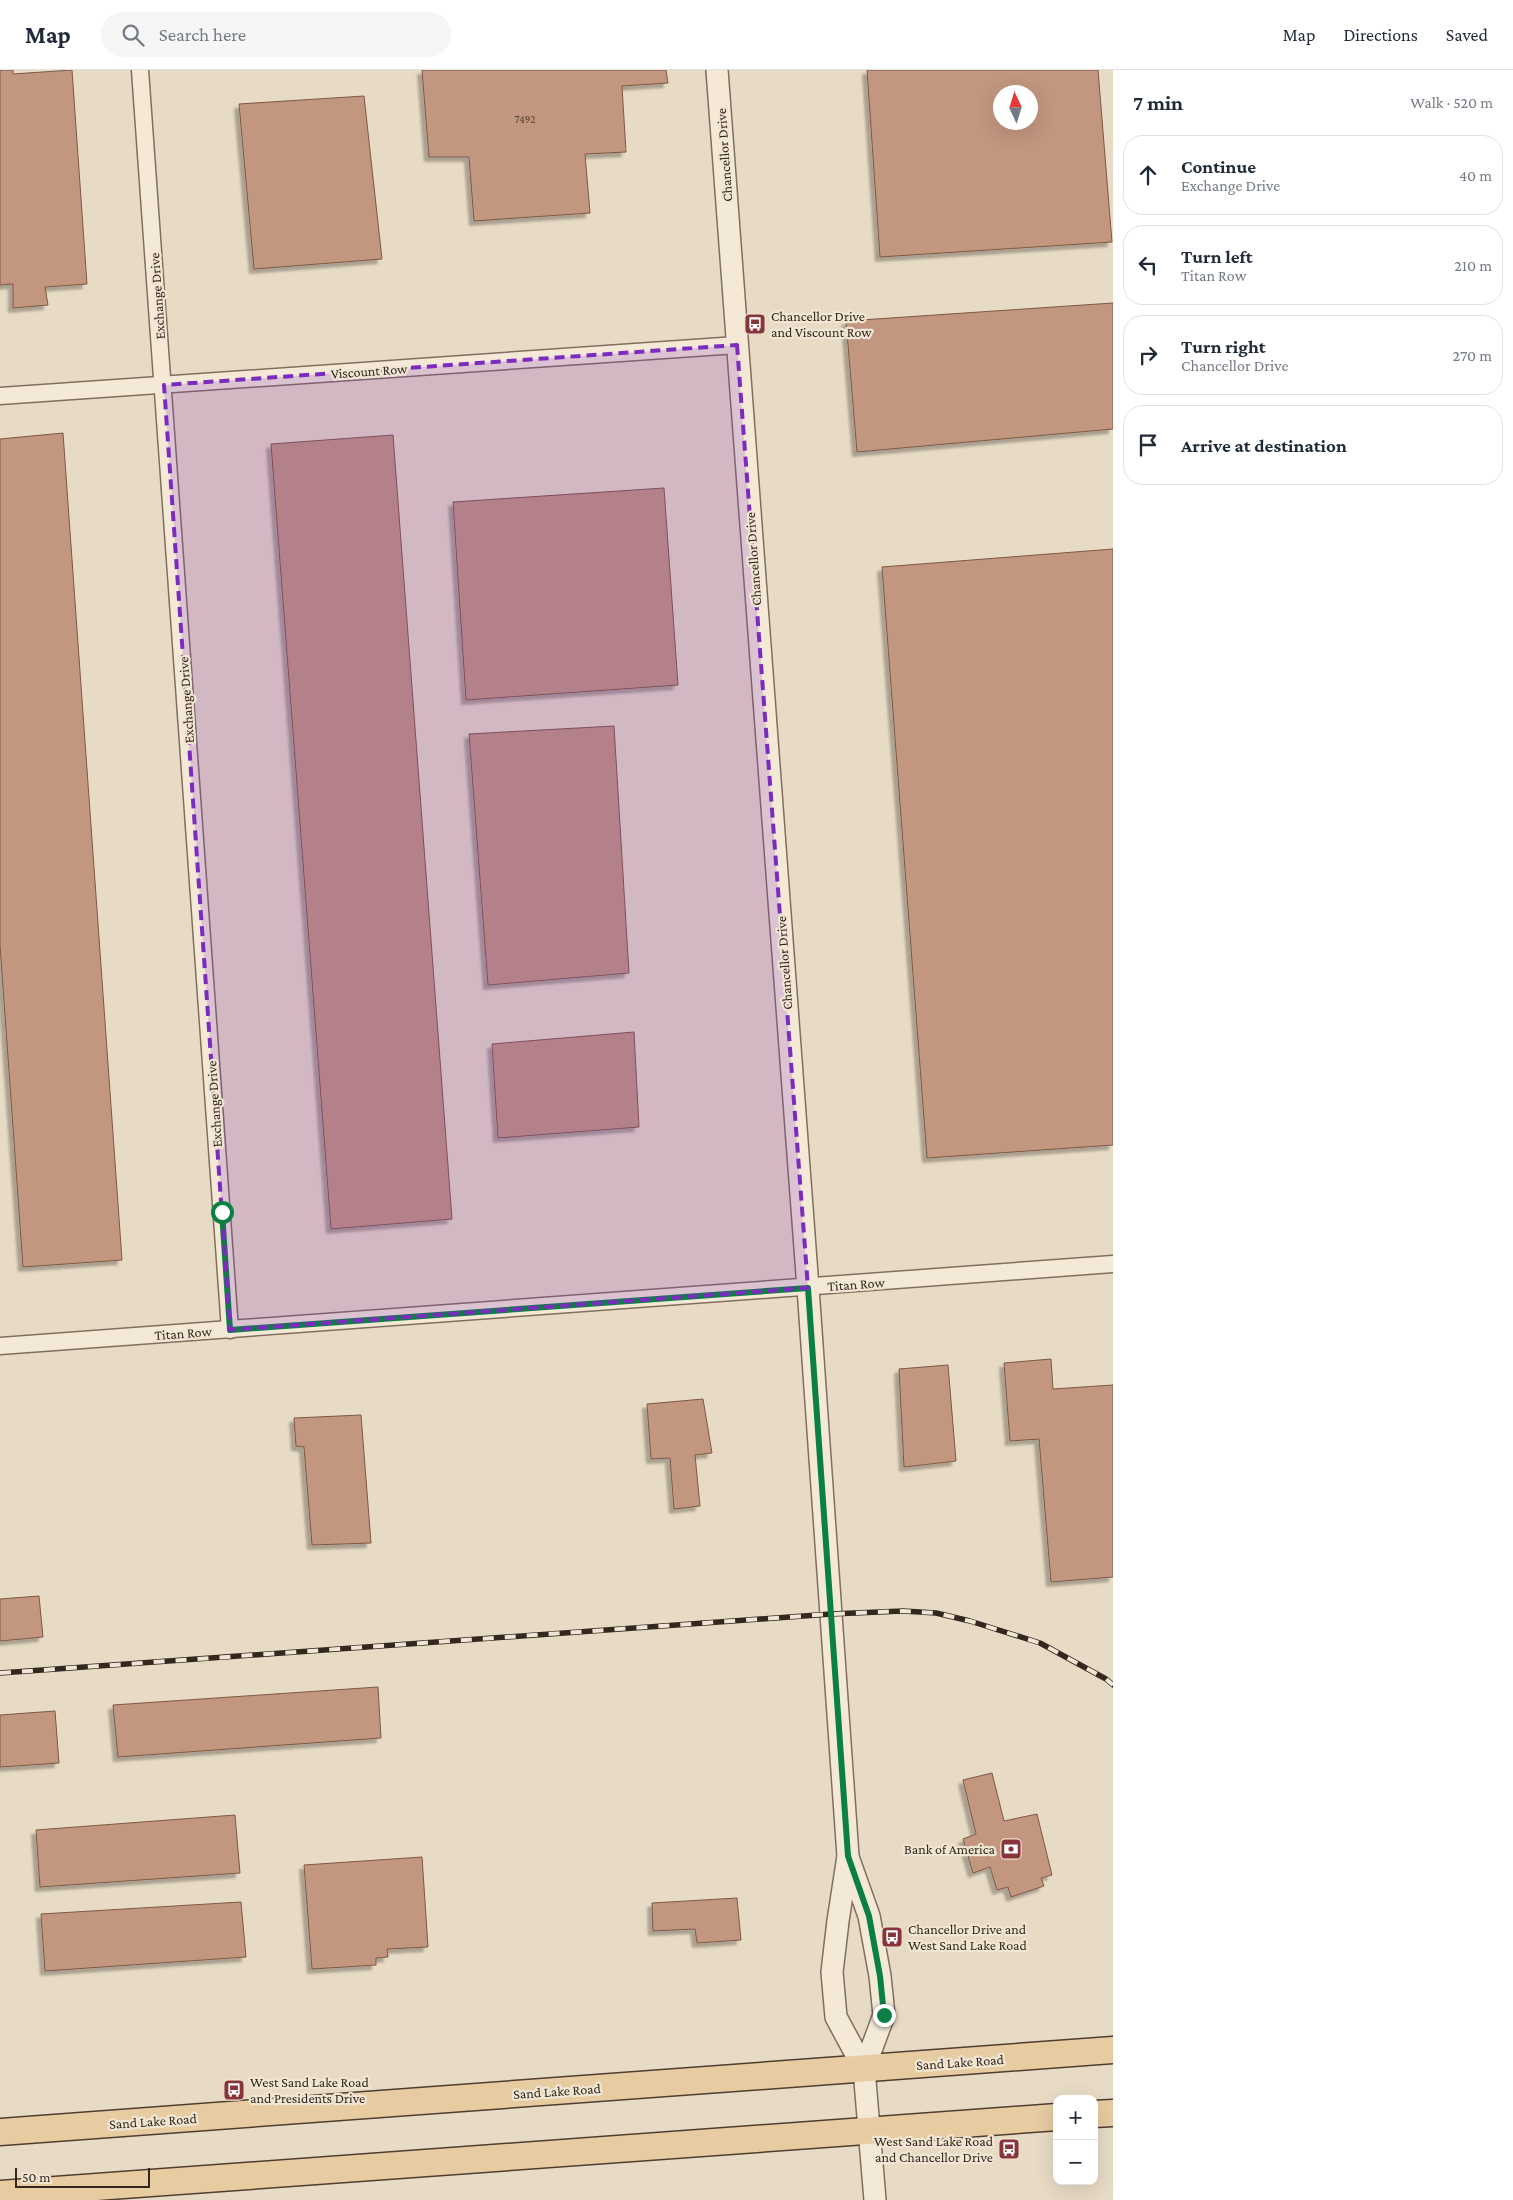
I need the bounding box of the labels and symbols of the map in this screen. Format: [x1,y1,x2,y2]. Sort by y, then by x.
north arrow [993,85,1038,130]
street label: Chancellor Drive [713,108,735,202]
house number: 7492 [515,113,535,125]
street label: Exchange Drive [146,252,168,340]
place label: Chancellor Drive and Viscount Row [771,308,872,340]
bus stop icon: Chancellor Drive and Viscount Row [743,312,767,336]
street label: Viscount Row [330,360,408,382]
street label: Chancellor Drive [742,512,764,606]
street label: Exchange Drive [175,656,197,744]
street label: Chancellor Drive [773,916,795,1010]
street label: Exchange Drive [203,1060,225,1148]
route start [211,1201,234,1224]
street label: Titan Row [827,1274,886,1294]
street label: Titan Row [154,1323,213,1343]
bank icon: Bank of America [999,1837,1023,1861]
place label: Bank of America [904,1841,996,1857]
place label: Chancellor Drive and West Sand Lake Road [908,1921,1028,1953]
bus stop icon: Chancellor Drive and West Sand Lake Road [880,1925,904,1949]
route end [873,2004,896,2027]
street label: Sand Lake Road [916,2051,1005,2073]
place label: West Sand Lake Road and Presidents Drive [250,2074,370,2106]
bus stop icon: West Sand Lake Road and Presidents Drive [222,2078,246,2102]
street label: Sand Lake Road [513,2080,602,2102]
street label: Sand Lake Road [109,2110,198,2132]
place label: West Sand Lake Road and Chancellor Drive [874,2133,994,2165]
bus stop icon: West Sand Lake Road and Chancellor Drive [997,2137,1021,2161]
scale bar [15,2165,150,2188]

